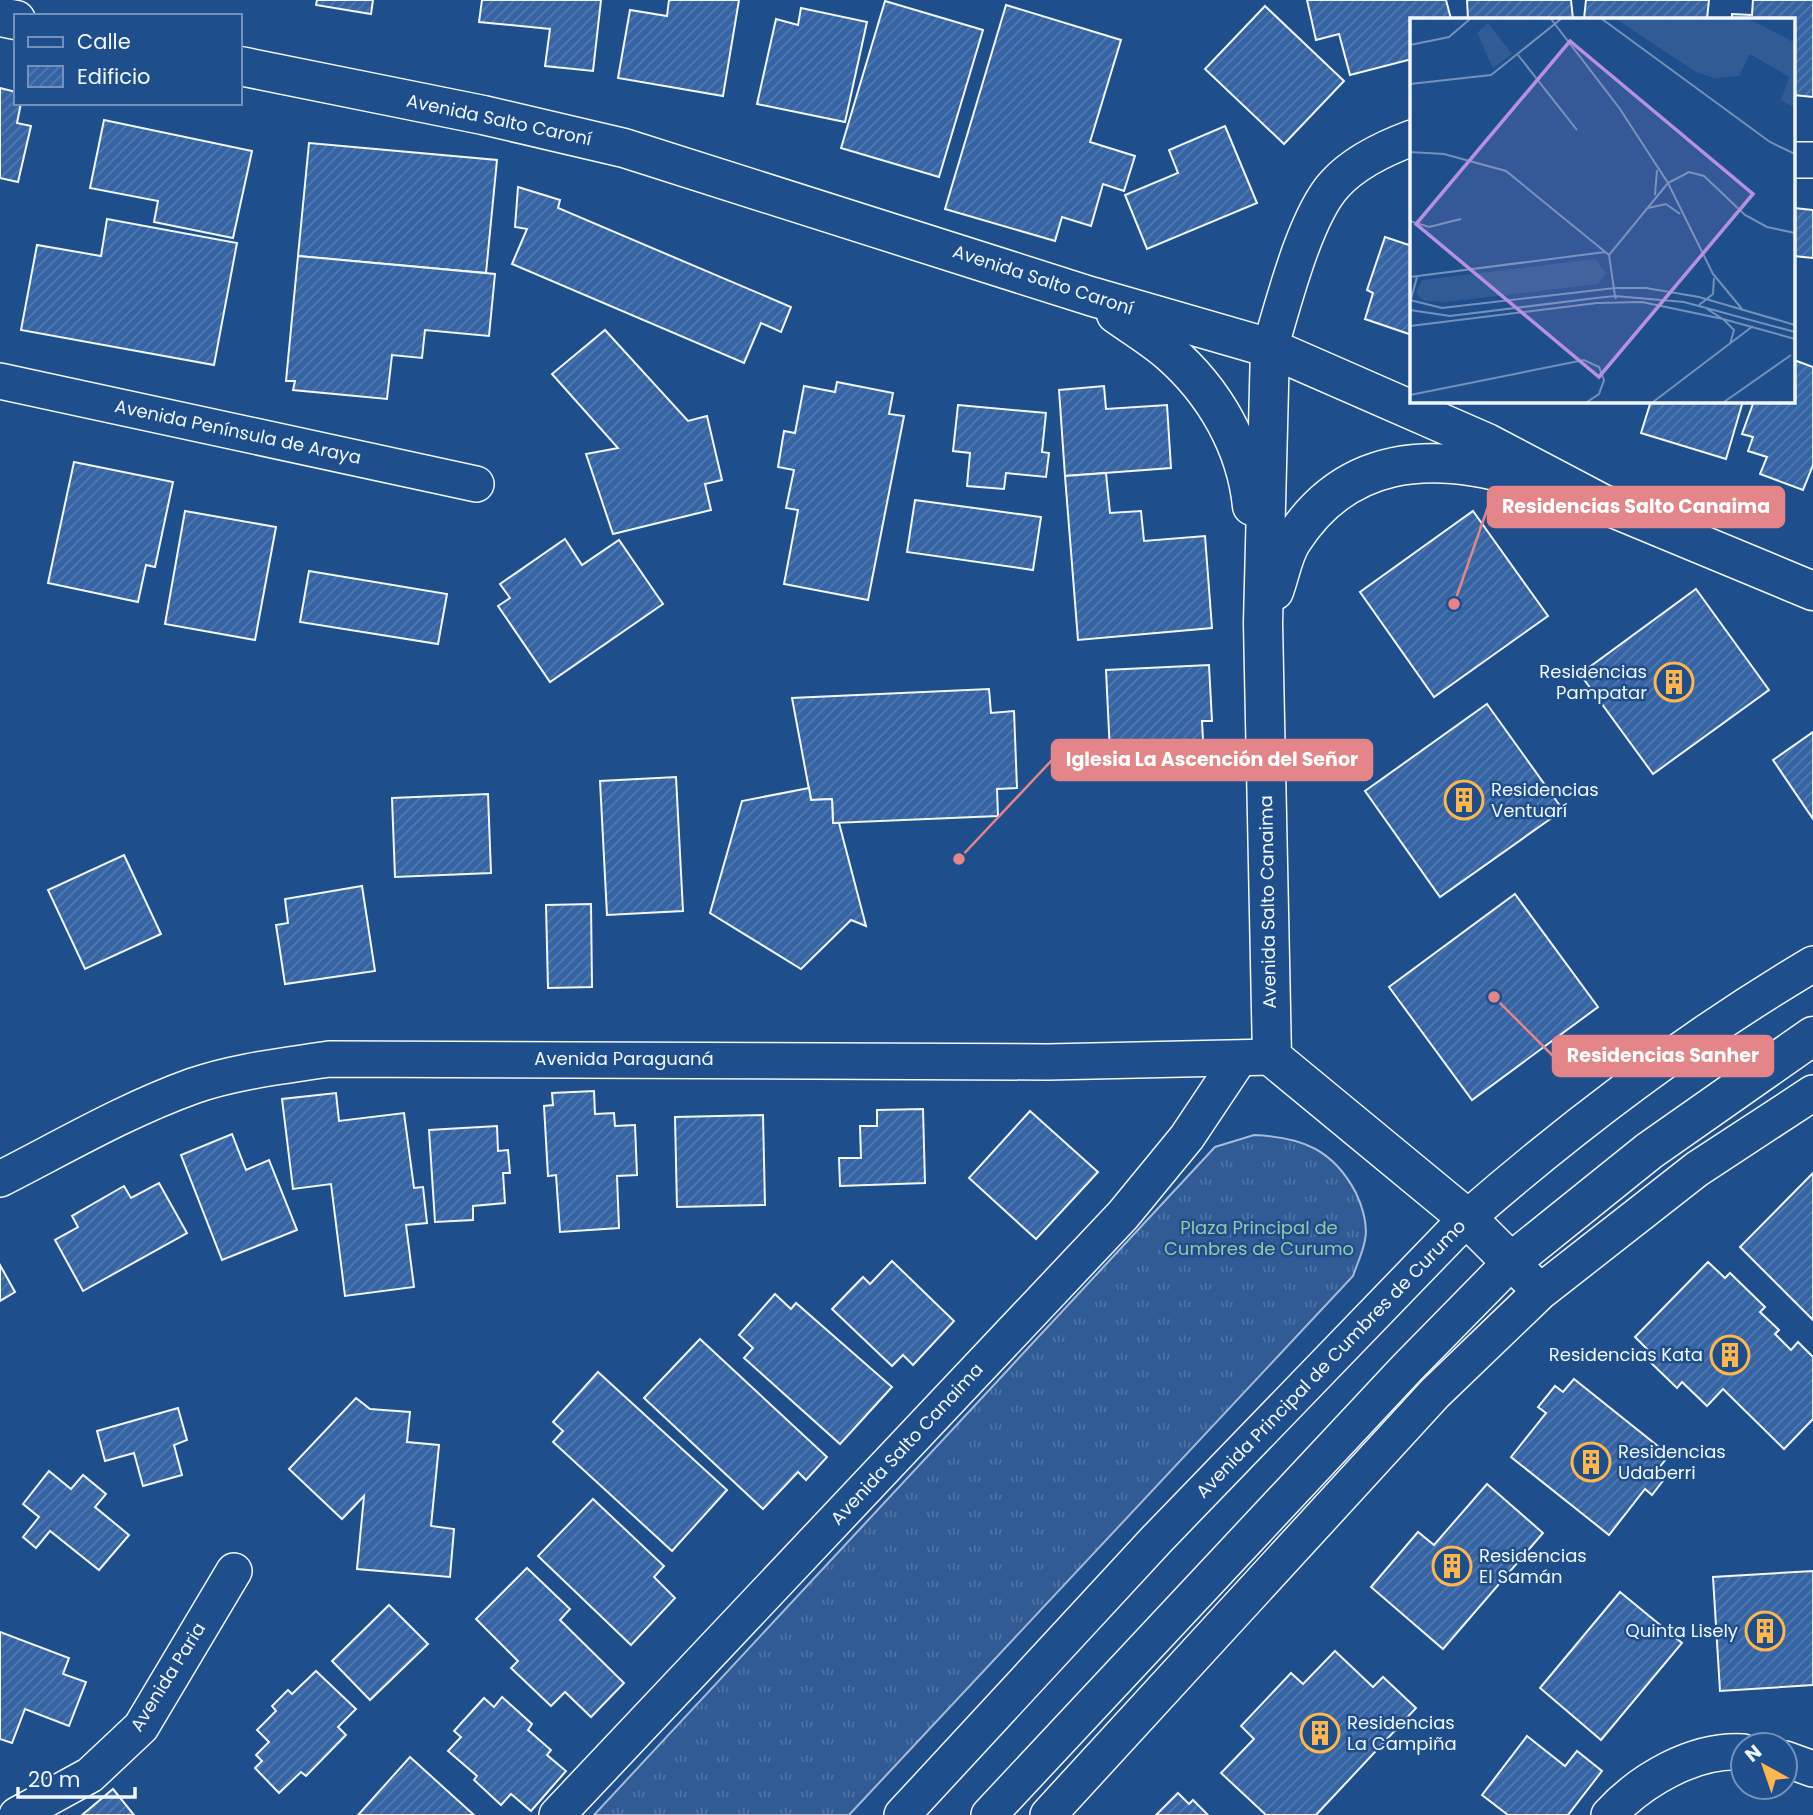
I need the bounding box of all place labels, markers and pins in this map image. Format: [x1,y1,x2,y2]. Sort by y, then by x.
callout: Residencias Salto Canaima [1488,487,1784,527]
place label: Residencias Pampatar [1539,659,1647,705]
building icon: Residencias Pampatar [1653,661,1695,703]
callout: Iglesia La Ascención del Señor [1052,740,1372,780]
place label: Residencias Ventuarí [1491,777,1599,823]
building icon: Residencias Ventuarí [1443,779,1485,821]
callout: Residencias Sanher [1553,1036,1773,1076]
building icon: Residencias Kata [1709,1334,1751,1376]
place label: Residencias Kata [1549,1342,1703,1367]
place label: Residencias Udaberri [1618,1439,1726,1485]
building icon: Residencias Udaberri [1570,1441,1612,1483]
place label: Residencias El Samán [1479,1543,1587,1589]
building icon: Residencias El Samán [1431,1545,1473,1587]
building icon: Quinta Lisely [1744,1610,1786,1652]
place label: Quinta Lisely [1626,1618,1738,1643]
place label: Residencias La Campiña [1347,1710,1457,1756]
building icon: Residencias La Campiña [1299,1712,1341,1754]

